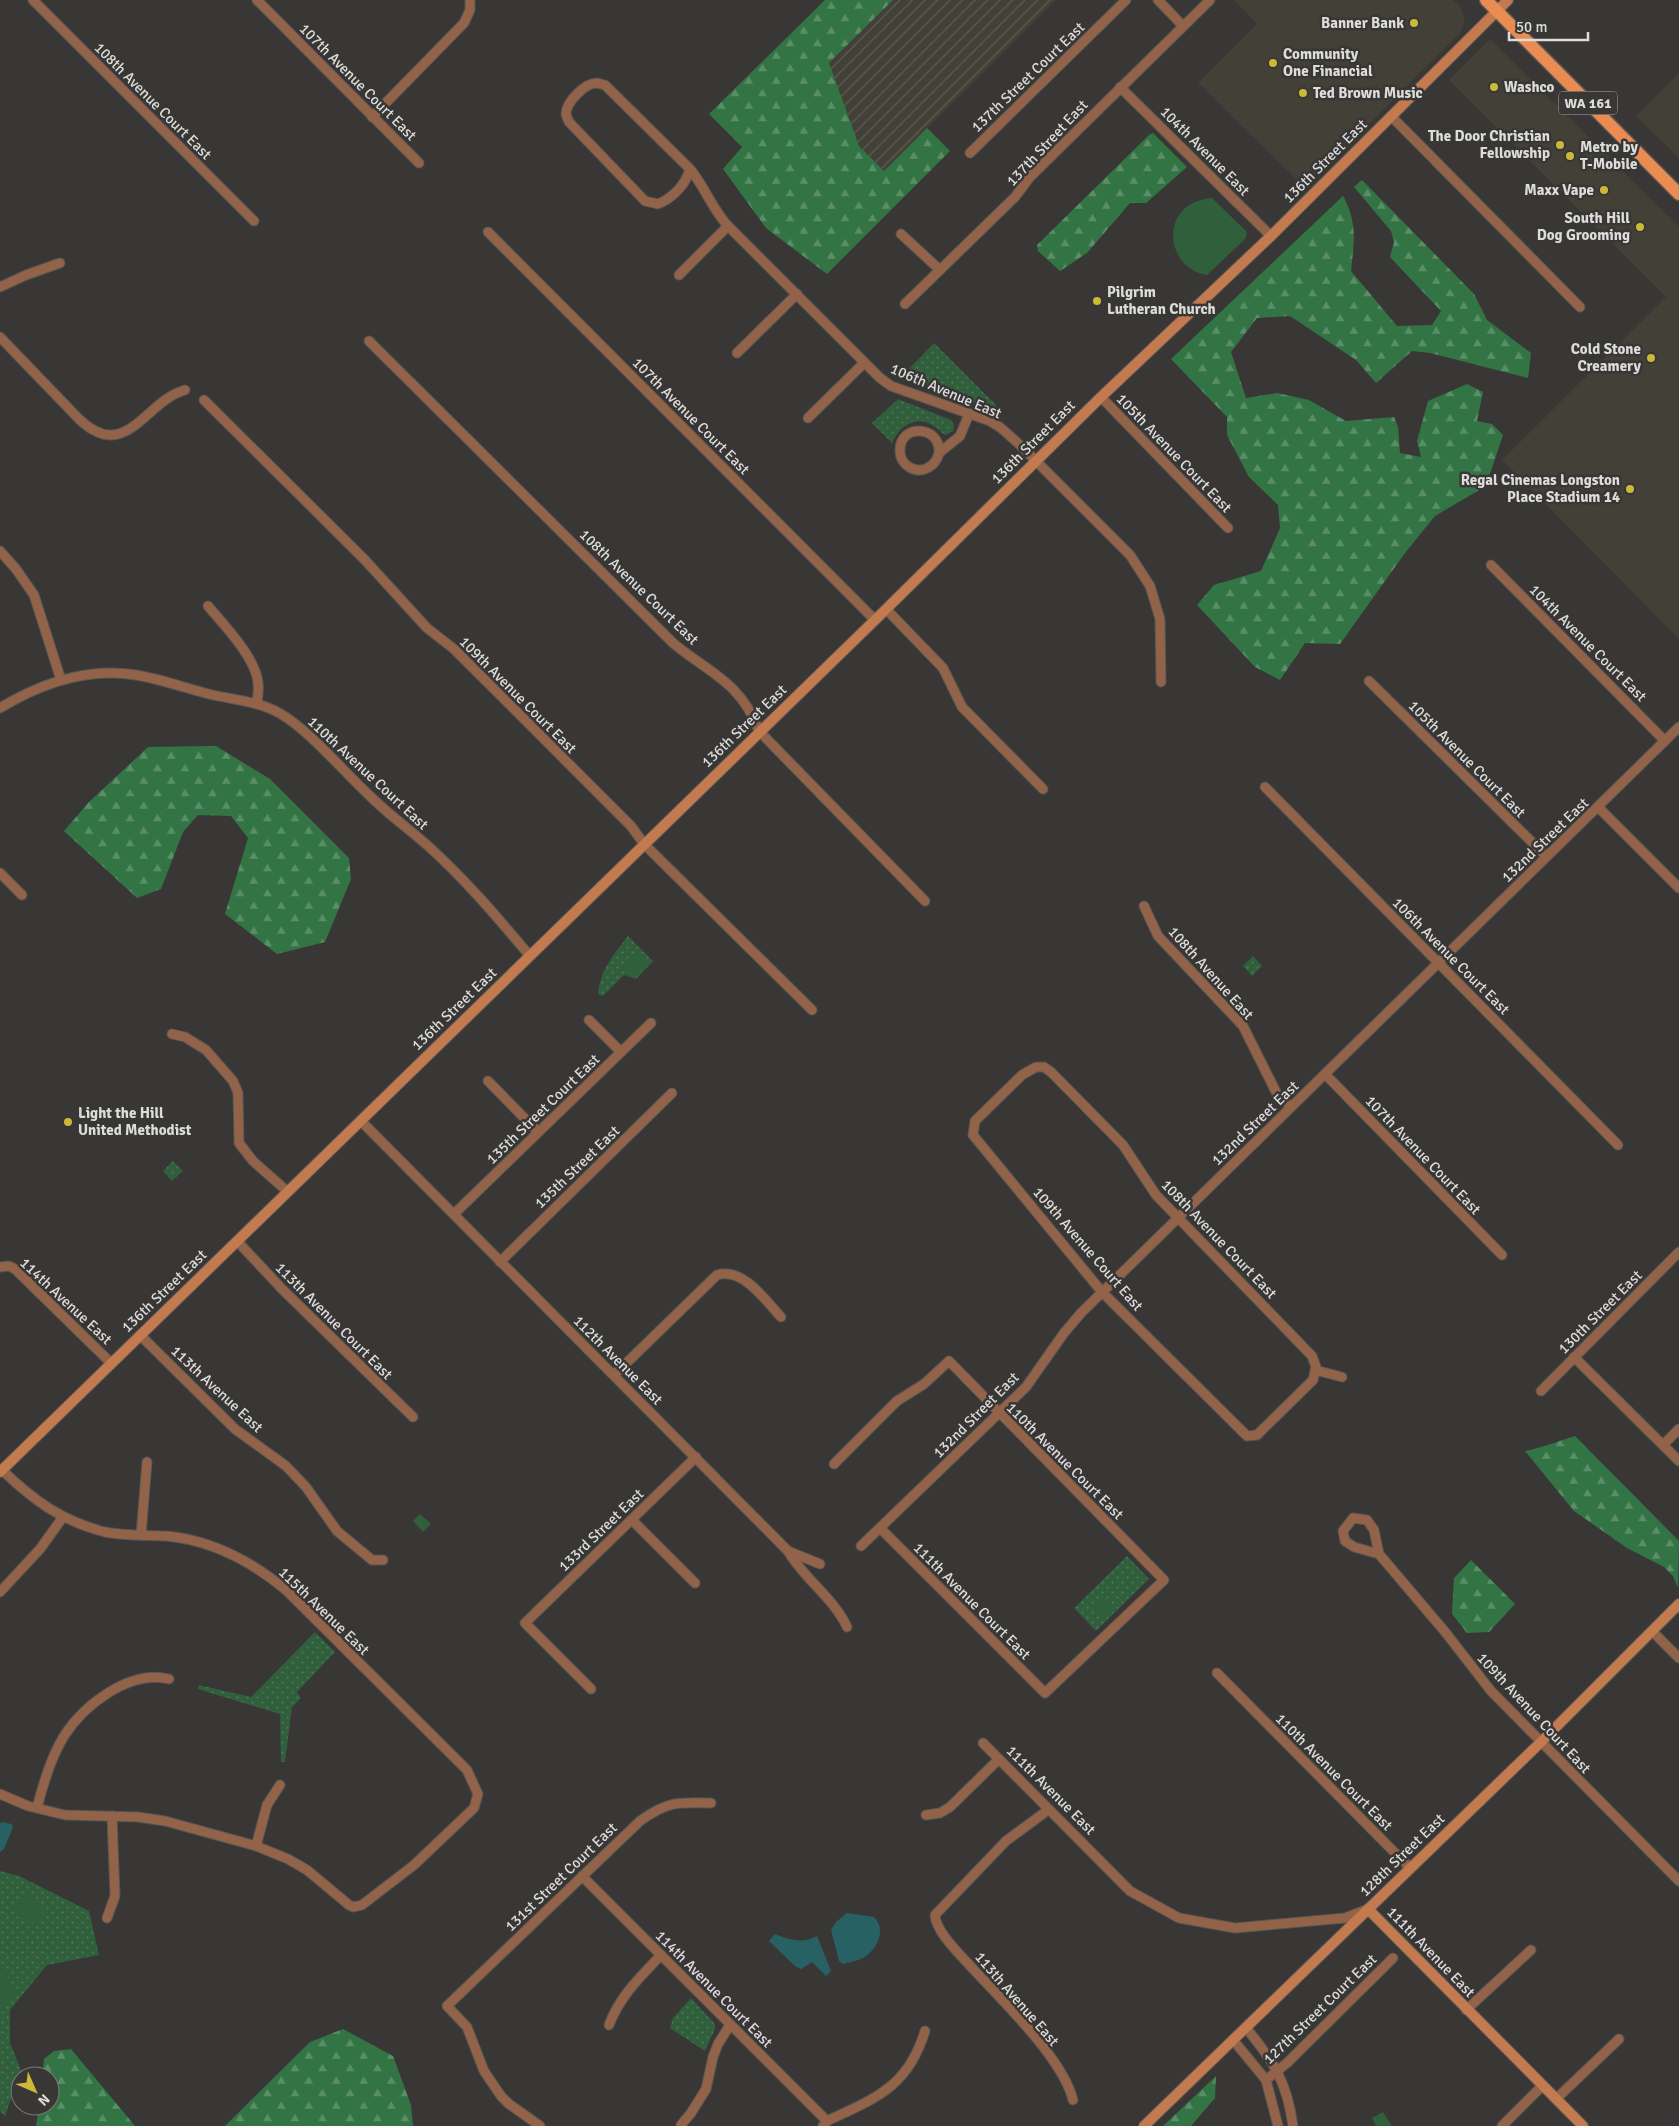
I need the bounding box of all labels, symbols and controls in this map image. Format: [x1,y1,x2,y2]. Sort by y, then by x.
scale bar [1509,10,1588,42]
place label: Banner Bank [1321,14,1404,32]
marker: Banner Bank [1408,17,1420,29]
street label: 137th Street Court East [968,18,1088,136]
text: 50 m [1516,18,1547,36]
street label: 107th Avenue Court East [296,20,420,144]
street label: 108th Avenue Court East [91,39,215,163]
place label: Community One Financial [1283,45,1373,80]
marker: Community One Financial [1267,57,1279,69]
place label: Washco [1504,78,1555,96]
marker: Washco [1488,81,1500,93]
place label: Ted Brown Music [1313,84,1423,102]
marker: Ted Brown Music [1297,87,1309,99]
road number: WA 161 [1559,92,1617,115]
street label: 137th Street East [1002,96,1092,190]
street label: 104th Avenue East [1157,103,1253,199]
street label: 136th Street East [1279,115,1371,207]
place label: The Door Christian Fellowship [1428,127,1550,162]
place label: Metro by T-Mobile [1580,138,1638,173]
marker: The Door Christian Fellowship [1554,139,1566,151]
marker: Metro by T-Mobile [1564,150,1576,162]
place label: Maxx Vape [1524,181,1594,199]
marker: Maxx Vape [1598,184,1610,196]
place label: South Hill Dog Grooming [1537,209,1630,244]
marker: South Hill Dog Grooming [1634,221,1646,233]
place label: Pilgrim Lutheran Church [1107,283,1216,318]
marker: Pilgrim Lutheran Church [1091,295,1103,307]
place label: Cold Stone Creamery [1571,340,1642,375]
marker: Cold Stone Creamery [1645,352,1657,364]
street label: 107th Avenue Court East [629,354,753,478]
street label: 106th Avenue East [888,359,1004,423]
street label: 105th Avenue Court East [1113,390,1235,516]
street label: 136th Street East [987,396,1079,488]
place label: Regal Cinemas Longston Place Stadium 14 [1461,471,1620,506]
marker: Regal Cinemas Longston Place Stadium 14 [1624,483,1636,495]
street label: 108th Avenue Court East [576,526,702,648]
street label: 104th Avenue Court East [1526,581,1650,705]
street label: 109th Avenue Court East [456,633,580,757]
street label: 136th Street East [698,681,790,771]
street label: 105th Avenue Court East [1405,697,1529,821]
street label: 110th Avenue Court East [304,712,432,834]
street label: 132nd Street East [1498,794,1592,886]
street label: 106th Avenue Court East [1389,894,1513,1018]
street label: 108th Avenue East [1164,923,1258,1023]
street label: 136th Street East [408,964,500,1054]
street label: 135th Street Court East [483,1050,603,1168]
street label: 132nd Street East [1208,1077,1302,1169]
street label: 107th Avenue Court East [1362,1092,1484,1218]
place label: Light the Hill United Methodist [78,1104,192,1139]
marker: Light the Hill United Methodist [62,1116,74,1128]
street label: 135th Street East [531,1122,623,1212]
street label: 108th Avenue Court East [1158,1176,1280,1302]
street label: 109th Avenue Court East [1029,1183,1147,1315]
street label: 136th Street East [118,1246,210,1336]
street label: 114th Avenue East [16,1254,116,1348]
street label: 113th Avenue Court East [272,1259,396,1383]
street label: 130th Street East [1554,1266,1646,1358]
street label: 112th Avenue East [570,1312,666,1408]
street label: 113th Avenue East [167,1342,267,1436]
street label: 132nd Street East [929,1368,1023,1462]
street label: 110th Avenue Court East [1003,1399,1127,1523]
street label: 133rd Street East [555,1485,647,1575]
street label: 111th Avenue Court East [910,1539,1034,1663]
street label: 115th Avenue East [275,1563,373,1659]
street label: 109th Avenue Court East [1473,1649,1595,1777]
street label: 110th Avenue Court East [1272,1710,1396,1834]
street label: 111th Avenue East [1003,1742,1099,1838]
street label: 128th Street East [1356,1810,1448,1900]
street label: 131st Street Court East [501,1819,621,1935]
street label: 111th Avenue East [1383,1903,1479,2001]
street label: 114th Avenue Court East [652,1927,776,2051]
street label: 113th Avenue East [971,1948,1063,2050]
street label: 127th Street Court East [1260,1950,1380,2068]
north arrow [10,2066,60,2116]
text: N [34,2090,53,2109]

